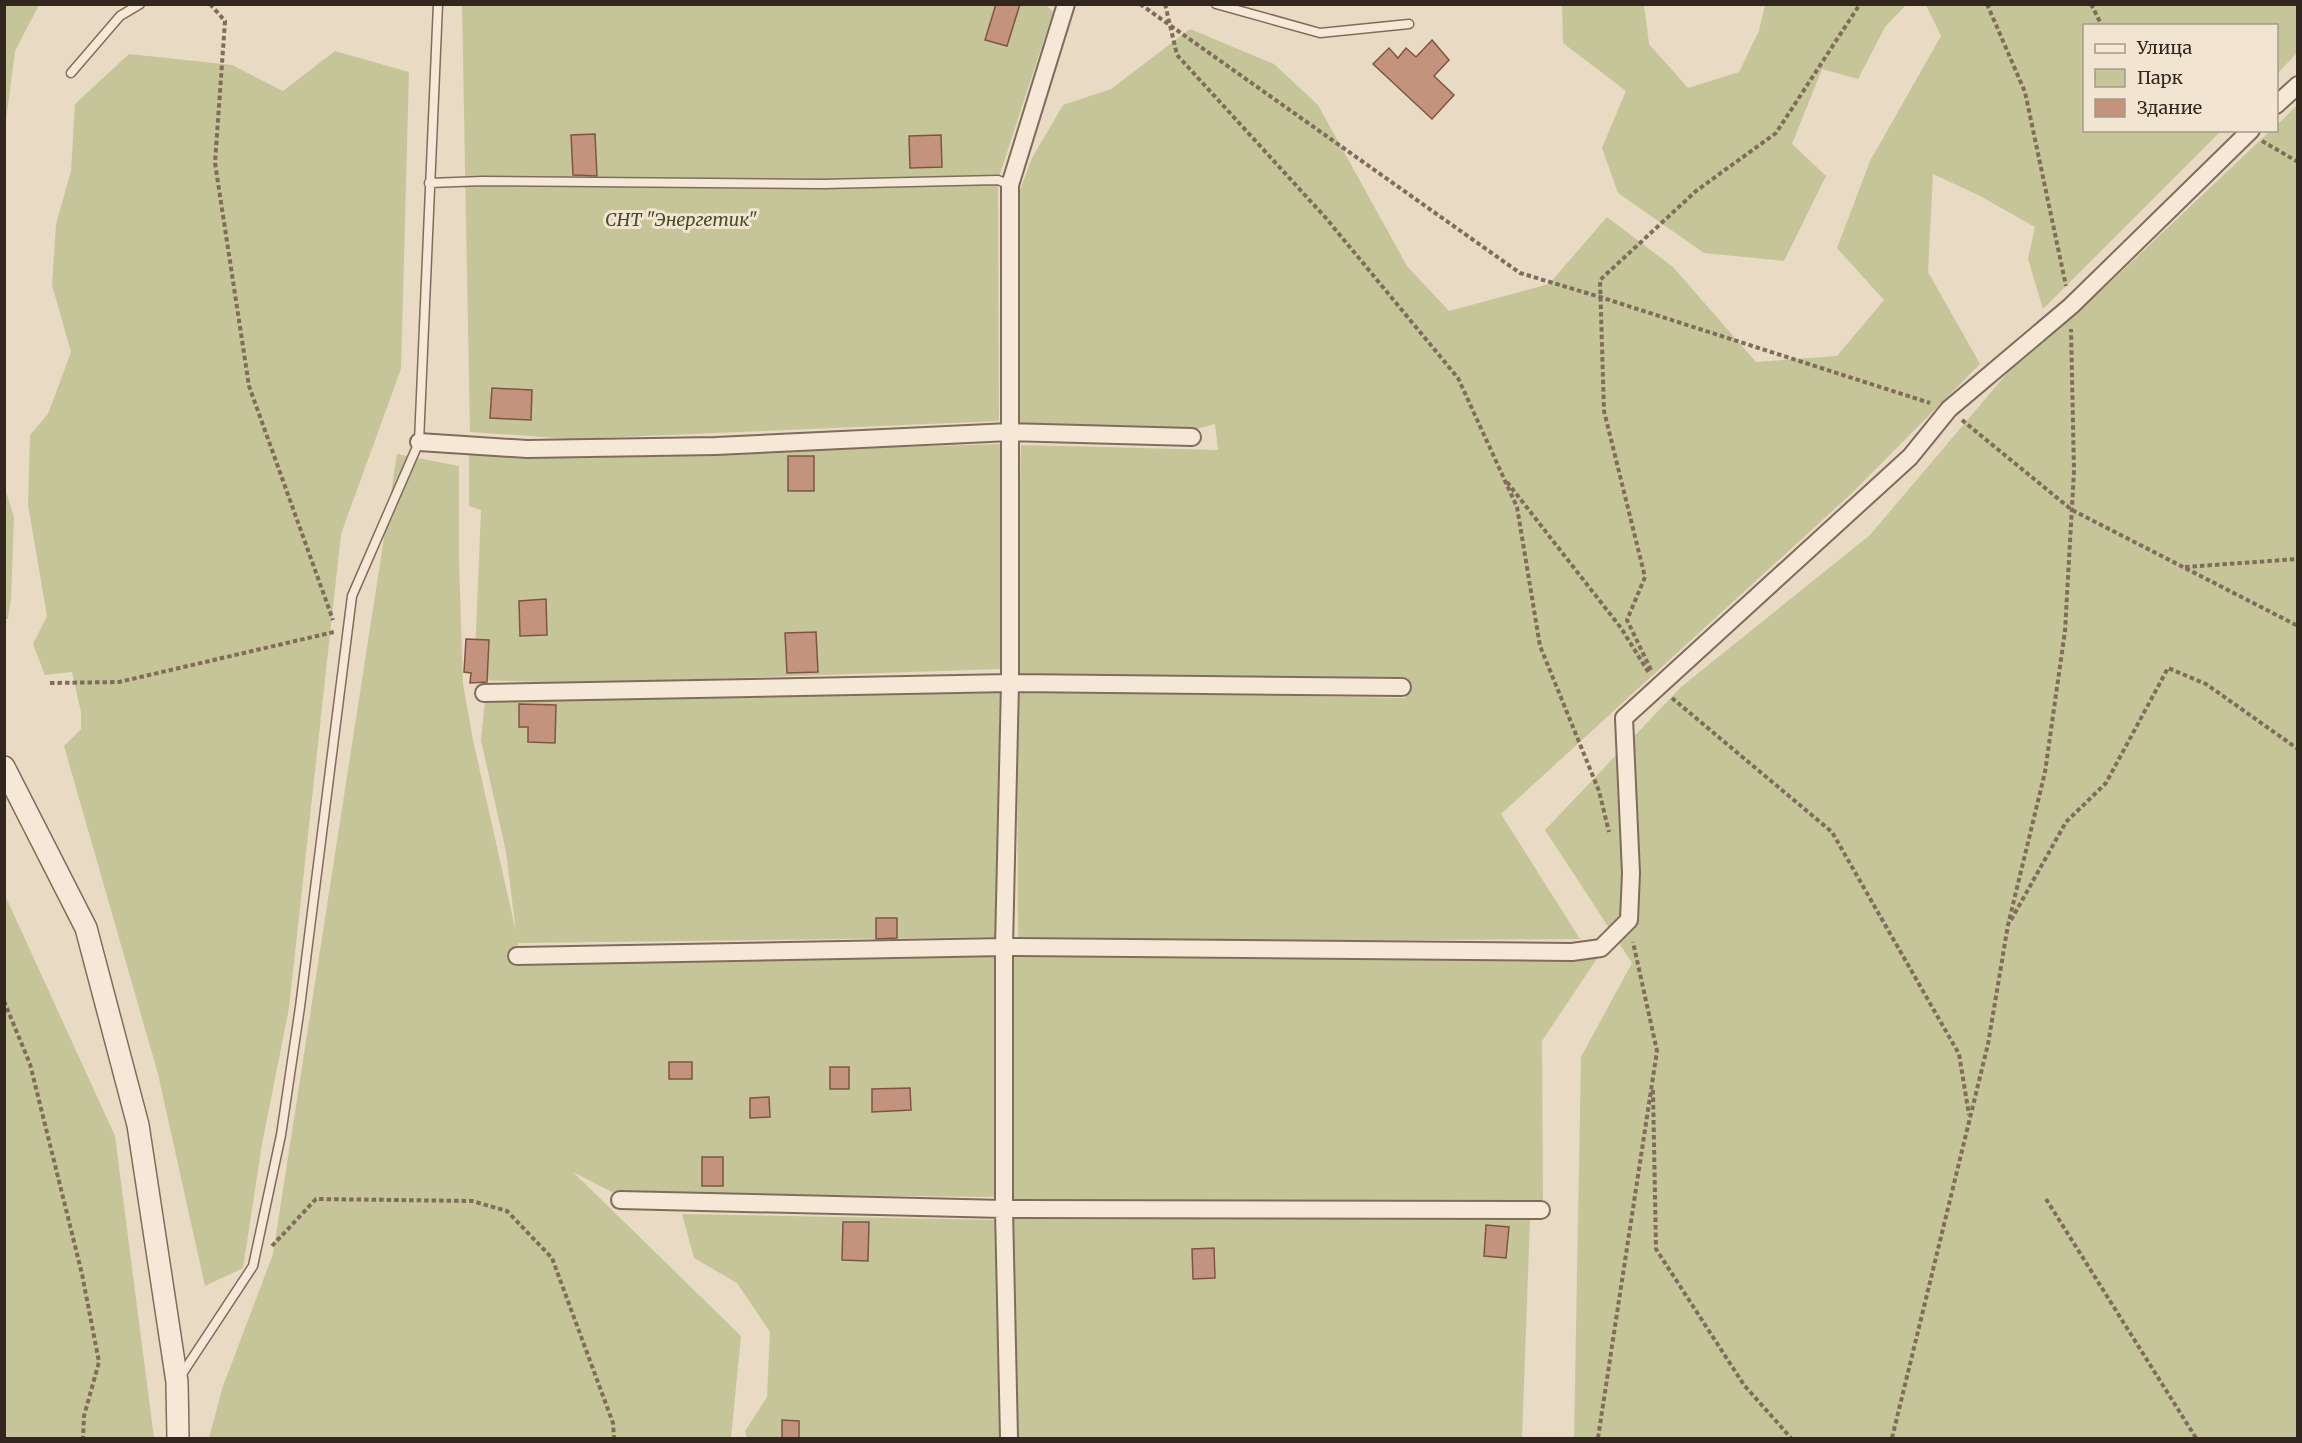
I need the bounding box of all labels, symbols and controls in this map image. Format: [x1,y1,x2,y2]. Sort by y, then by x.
legend [2083,24,2278,132]
text: Улица [2136,36,2192,59]
text: Парк [2137,66,2183,89]
text: Здание [2137,96,2202,119]
park label: СНТ "Энергетик" [605,208,757,231]

